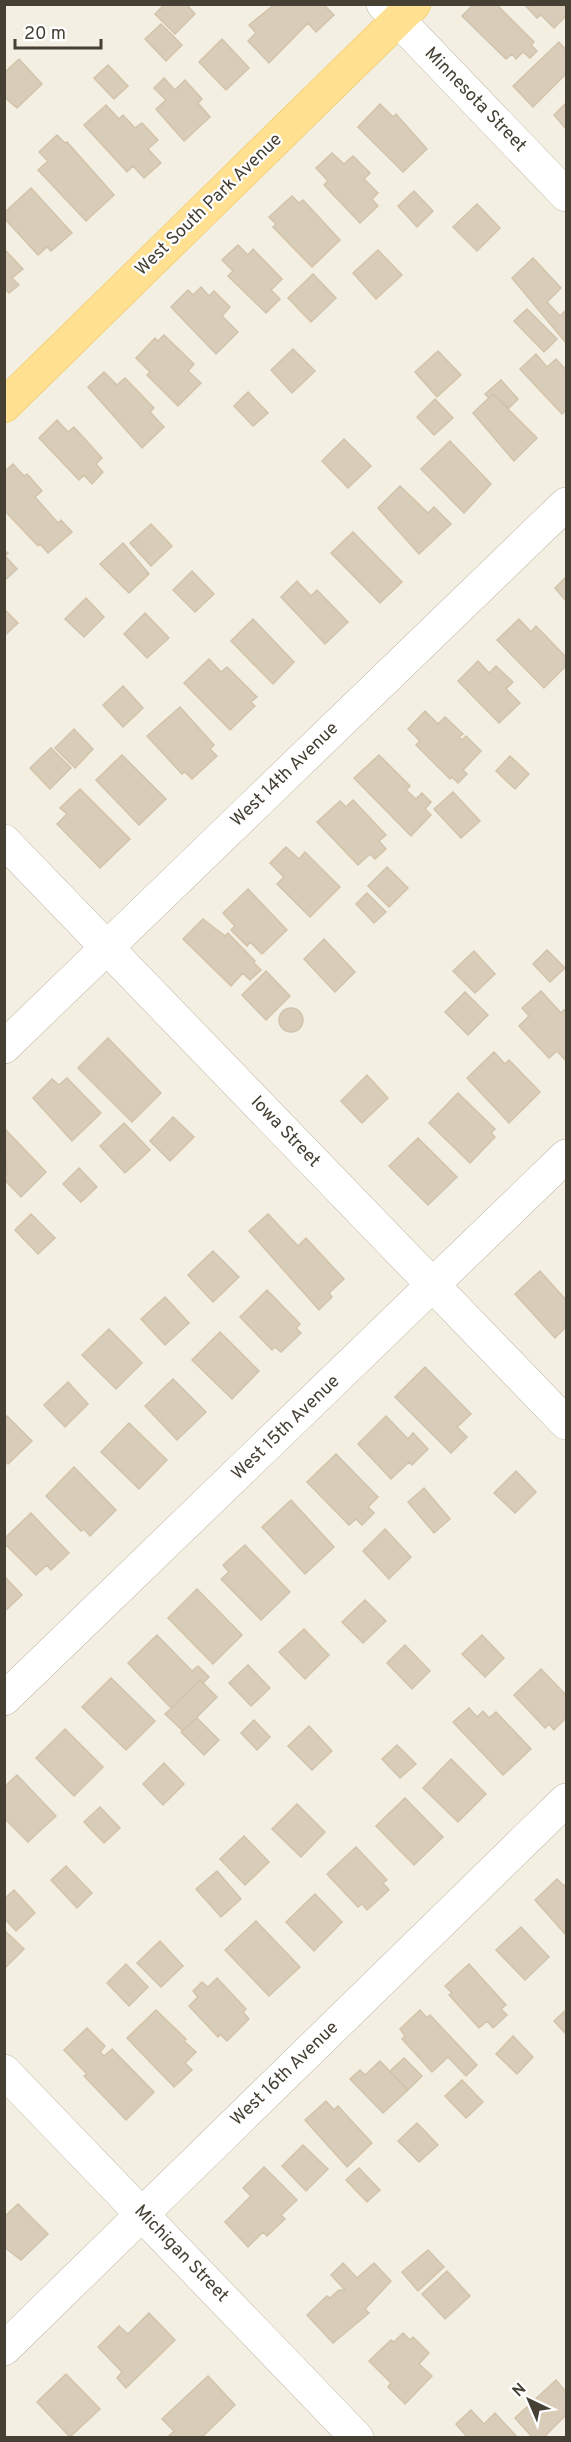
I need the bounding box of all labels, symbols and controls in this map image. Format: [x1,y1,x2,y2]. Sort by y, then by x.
scale bar [15,12,100,50]
text: 20 m [24,23,66,46]
street label: Minnesota Street [419,43,531,157]
street label: West South Park Avenue [131,129,287,281]
street label: West 14th Avenue [226,718,344,832]
street label: Iowa Street [245,1091,325,1173]
street label: West 15th Avenue [227,1371,345,1485]
street label: West 16th Avenue [226,2017,344,2131]
street label: Michigan Street [129,2200,233,2308]
north arrow [499,2370,559,2430]
text: N [509,2379,531,2402]

